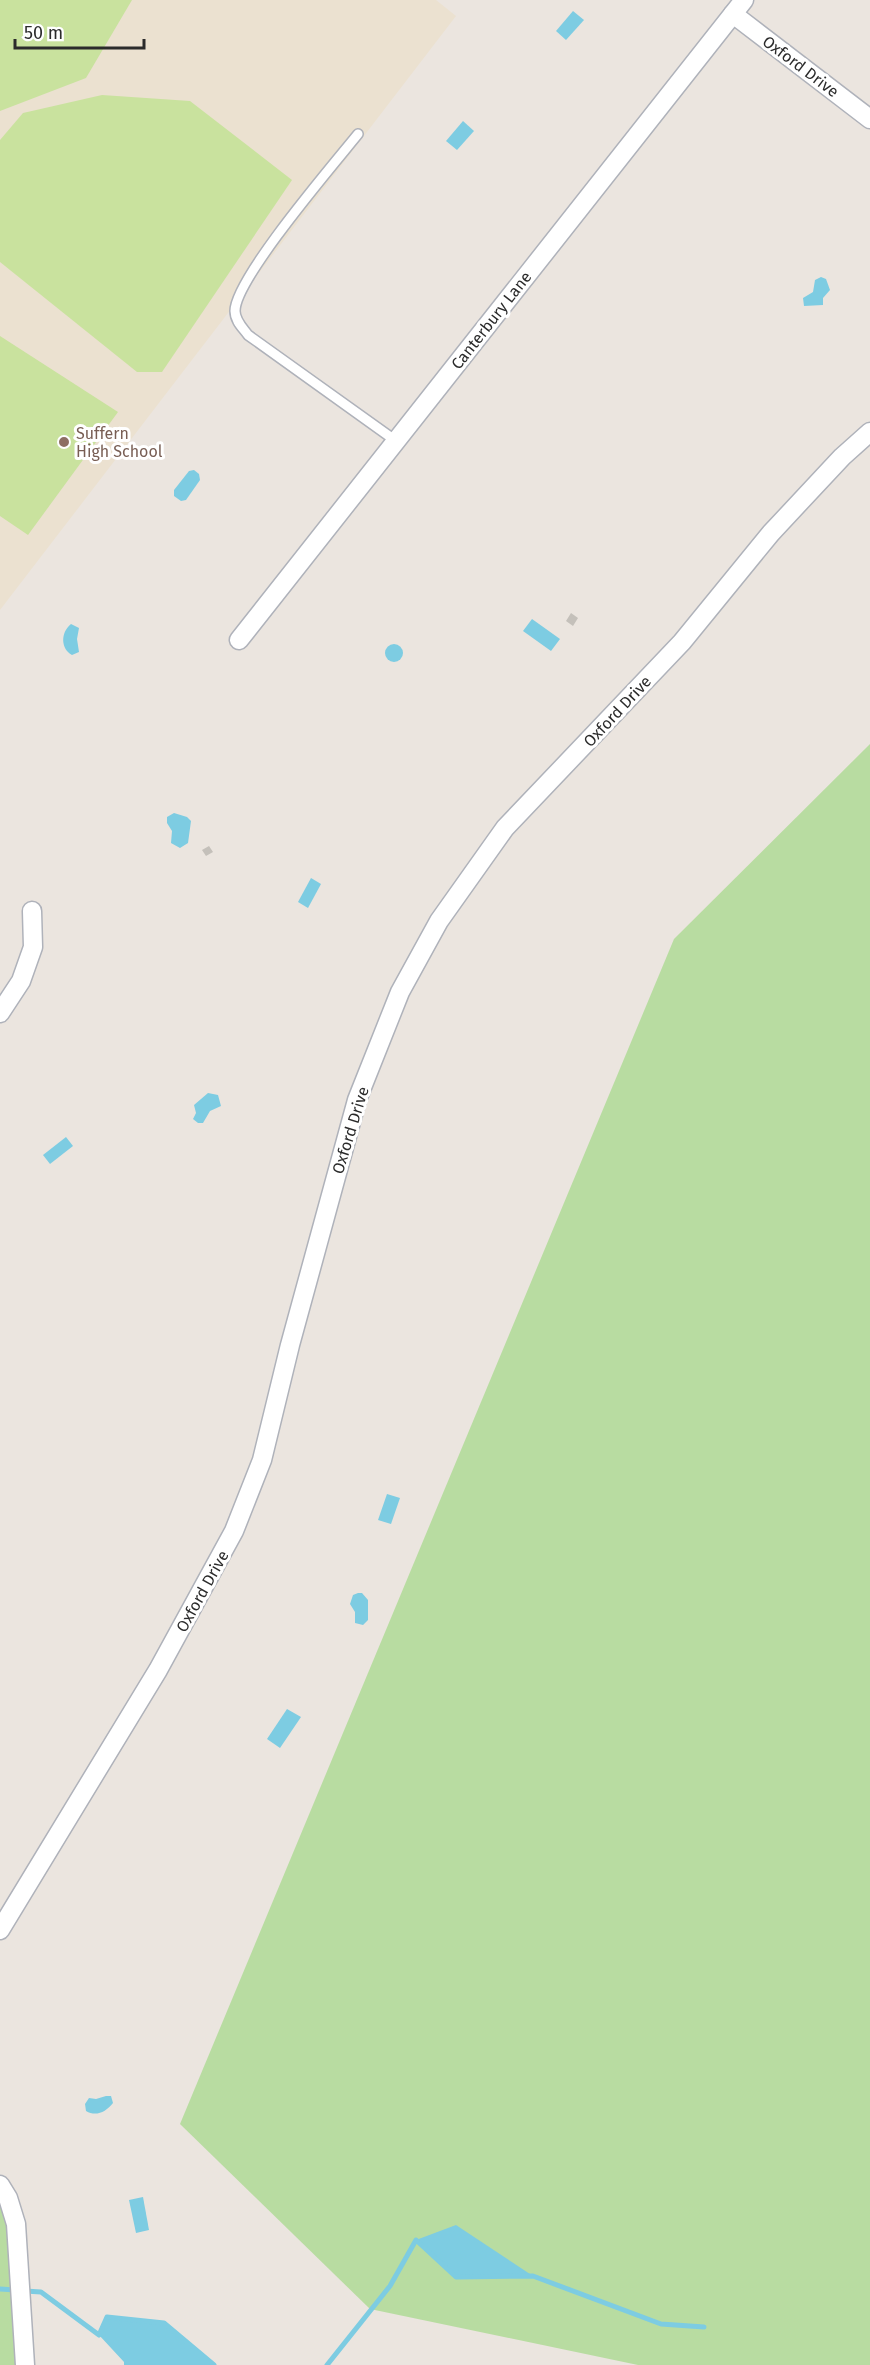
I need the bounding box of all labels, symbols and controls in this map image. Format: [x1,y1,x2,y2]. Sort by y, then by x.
scale bar [15,12,144,50]
text: 50 m [24,22,63,44]
street label: Oxford Drive [759,32,842,101]
street label: Canterbury Lane [447,268,536,373]
place label: Suffern High School [76,424,163,461]
marker: Suffern High School [57,435,71,449]
street label: Oxford Drive [580,672,655,751]
street label: Oxford Drive [328,1084,373,1176]
street label: Oxford Drive [172,1547,233,1635]

